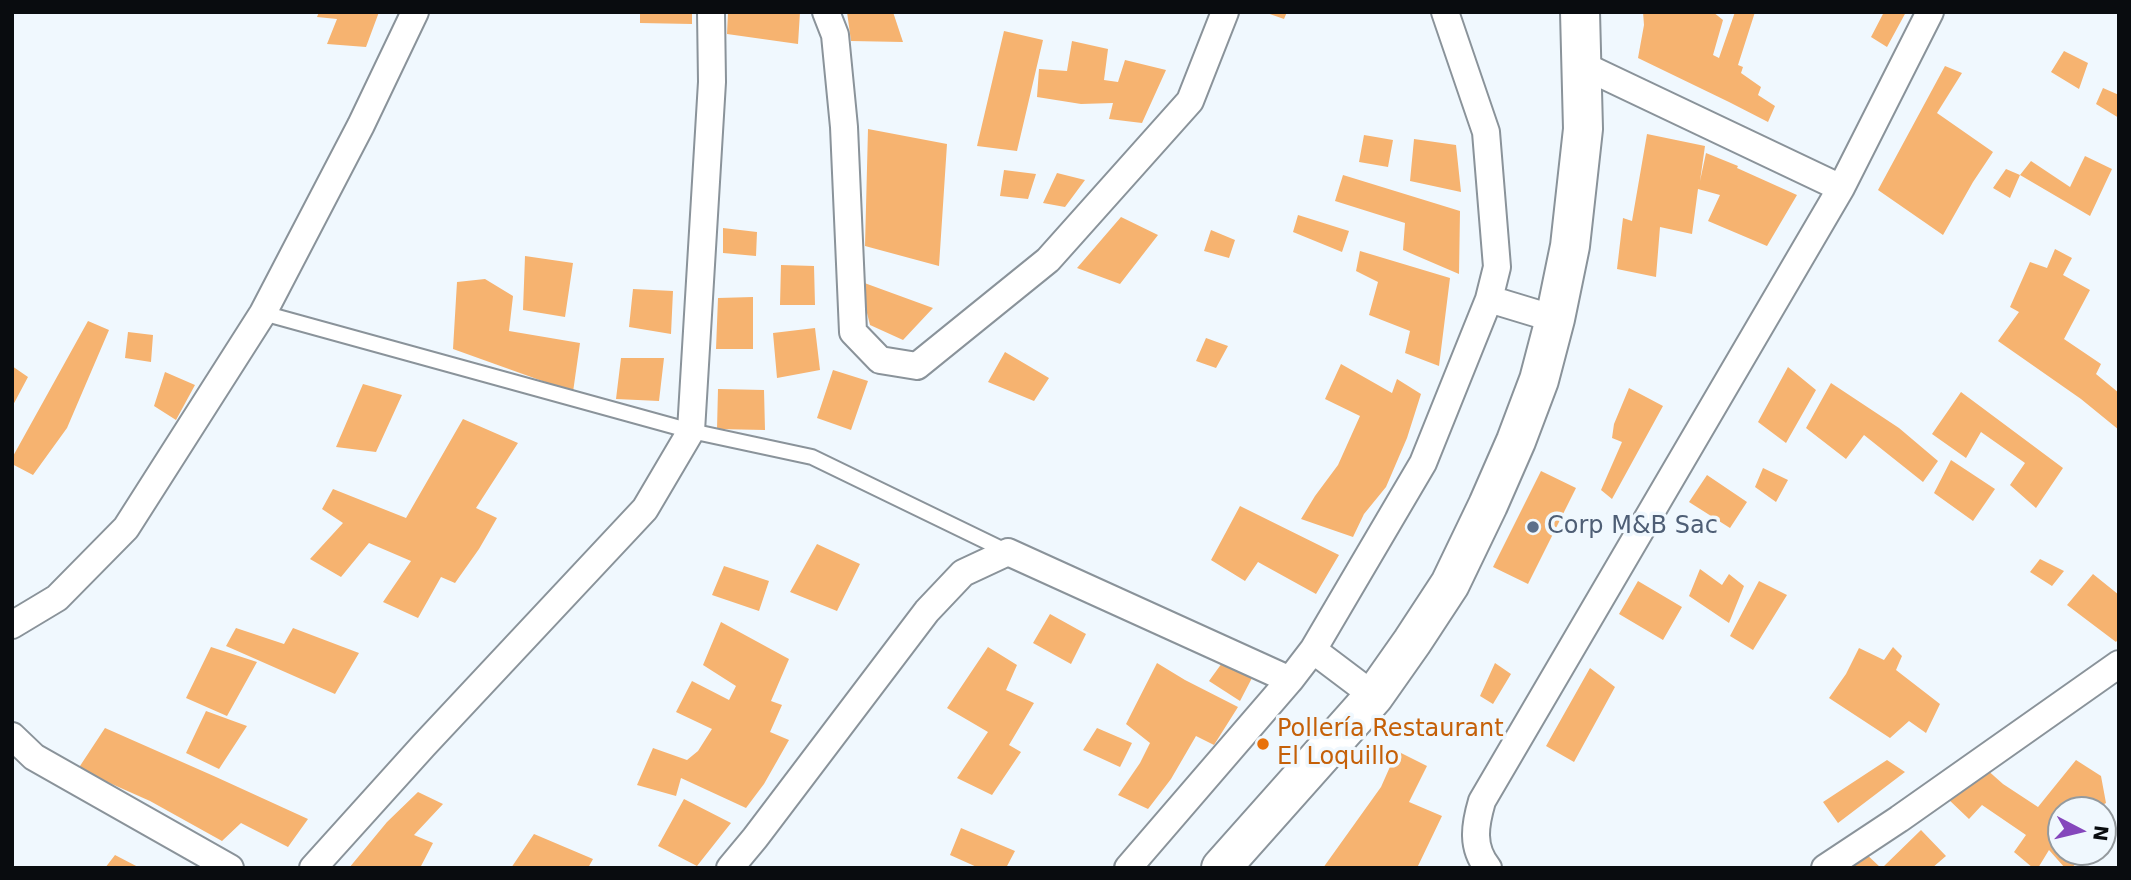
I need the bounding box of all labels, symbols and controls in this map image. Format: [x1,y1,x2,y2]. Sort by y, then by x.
place label: Corp M&B Sac [1547,513,1718,541]
marker: Corp M&B Sac [1525,519,1541,535]
place label: Pollería Restaurant El Loquillo [1277,716,1504,772]
marker: Pollería Restaurant El Loquillo [1255,736,1271,752]
north arrow [2047,796,2117,866]
text: N [2089,824,2113,843]

